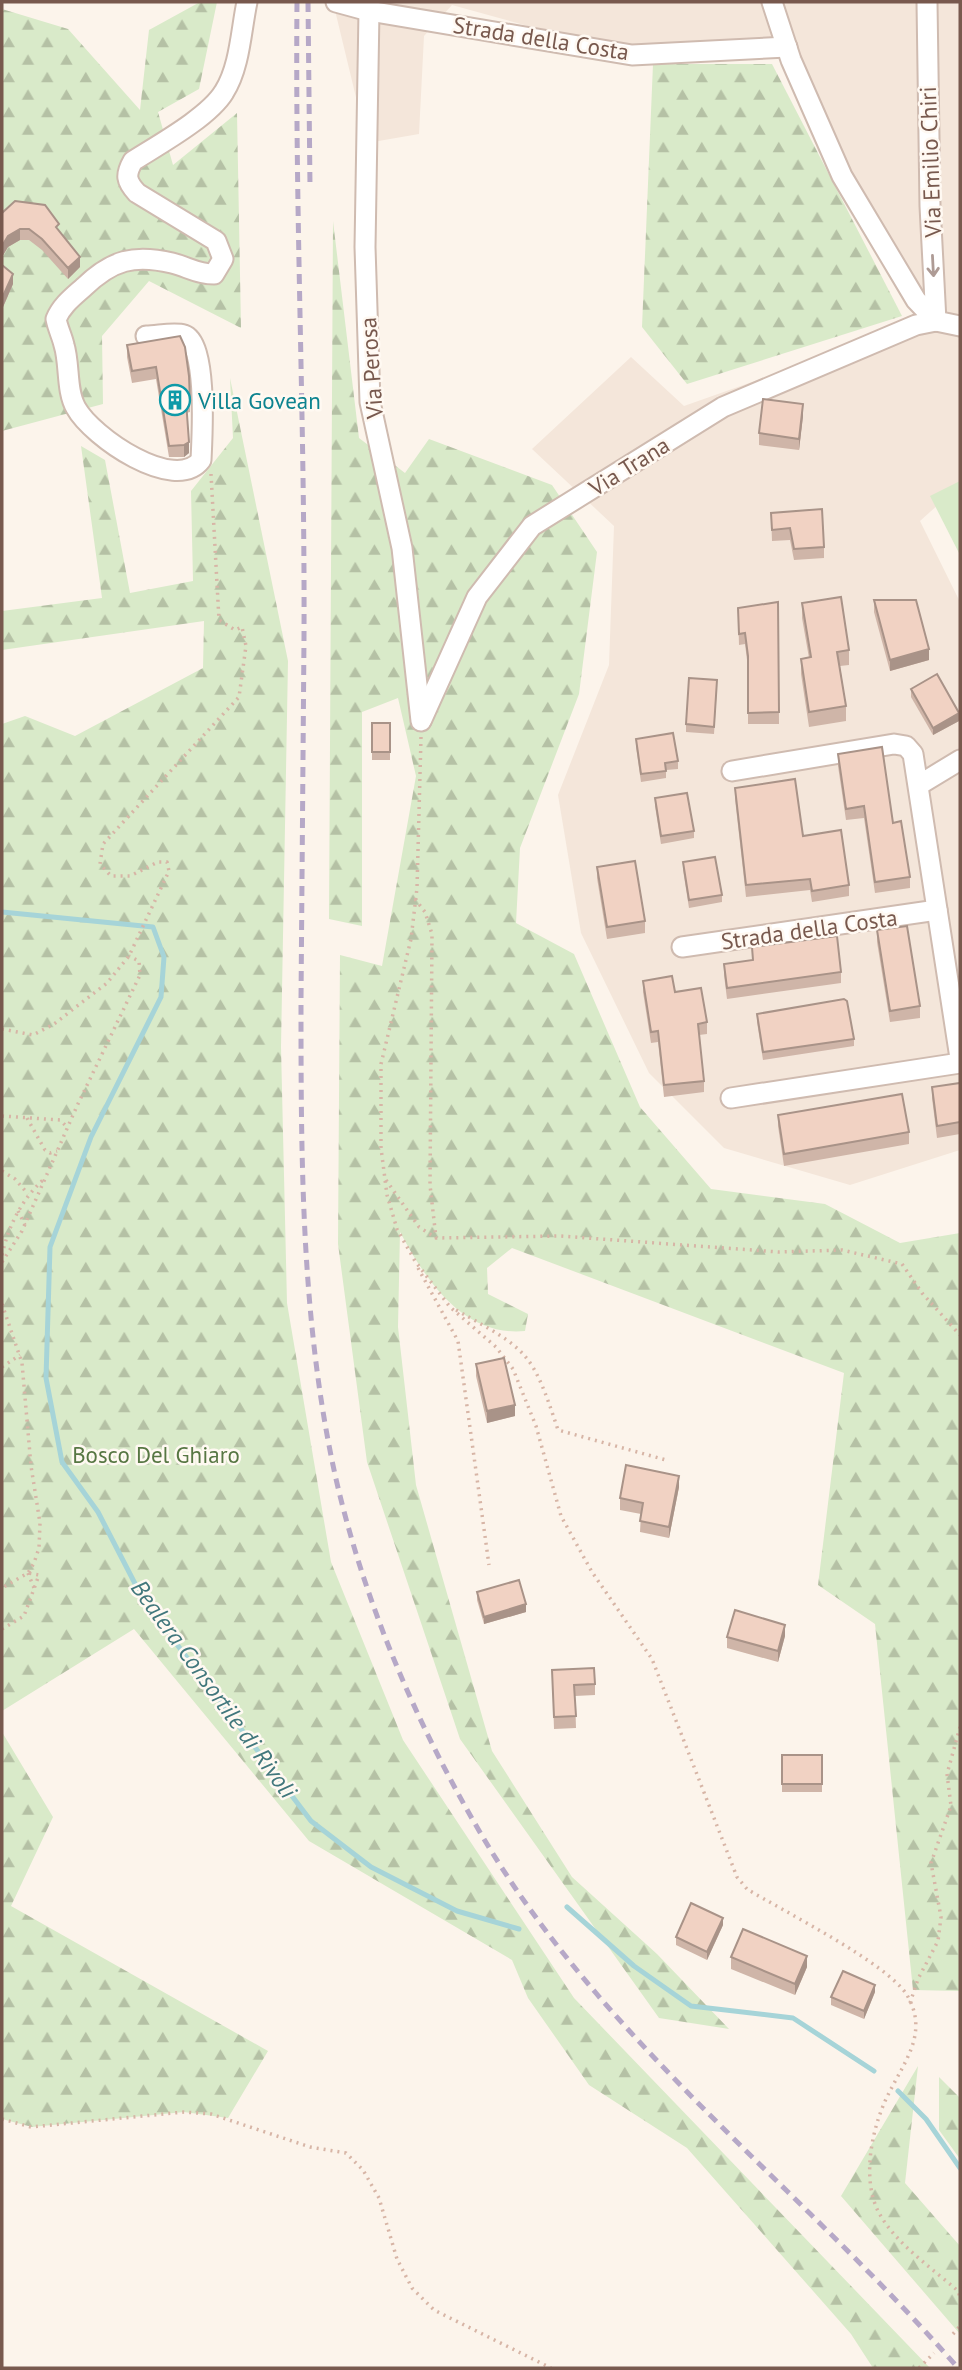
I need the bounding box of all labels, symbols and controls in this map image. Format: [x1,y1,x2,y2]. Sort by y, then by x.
street label: Strada della Costa [451,10,631,66]
street label: Via Emilio Chiri [913,86,947,239]
one-way arrow [926,254,939,277]
street label: Via Perosa [353,316,389,421]
building icon: Villa Govean [158,383,192,417]
place label: Villa Govean [197,386,321,415]
street label: Via Trana [582,430,675,503]
street label: Strada della Costa [719,902,899,956]
park label: Bosco Del Ghiaro [72,1440,240,1469]
water label: Bealera Consortile di Rivoli [124,1574,304,1805]

